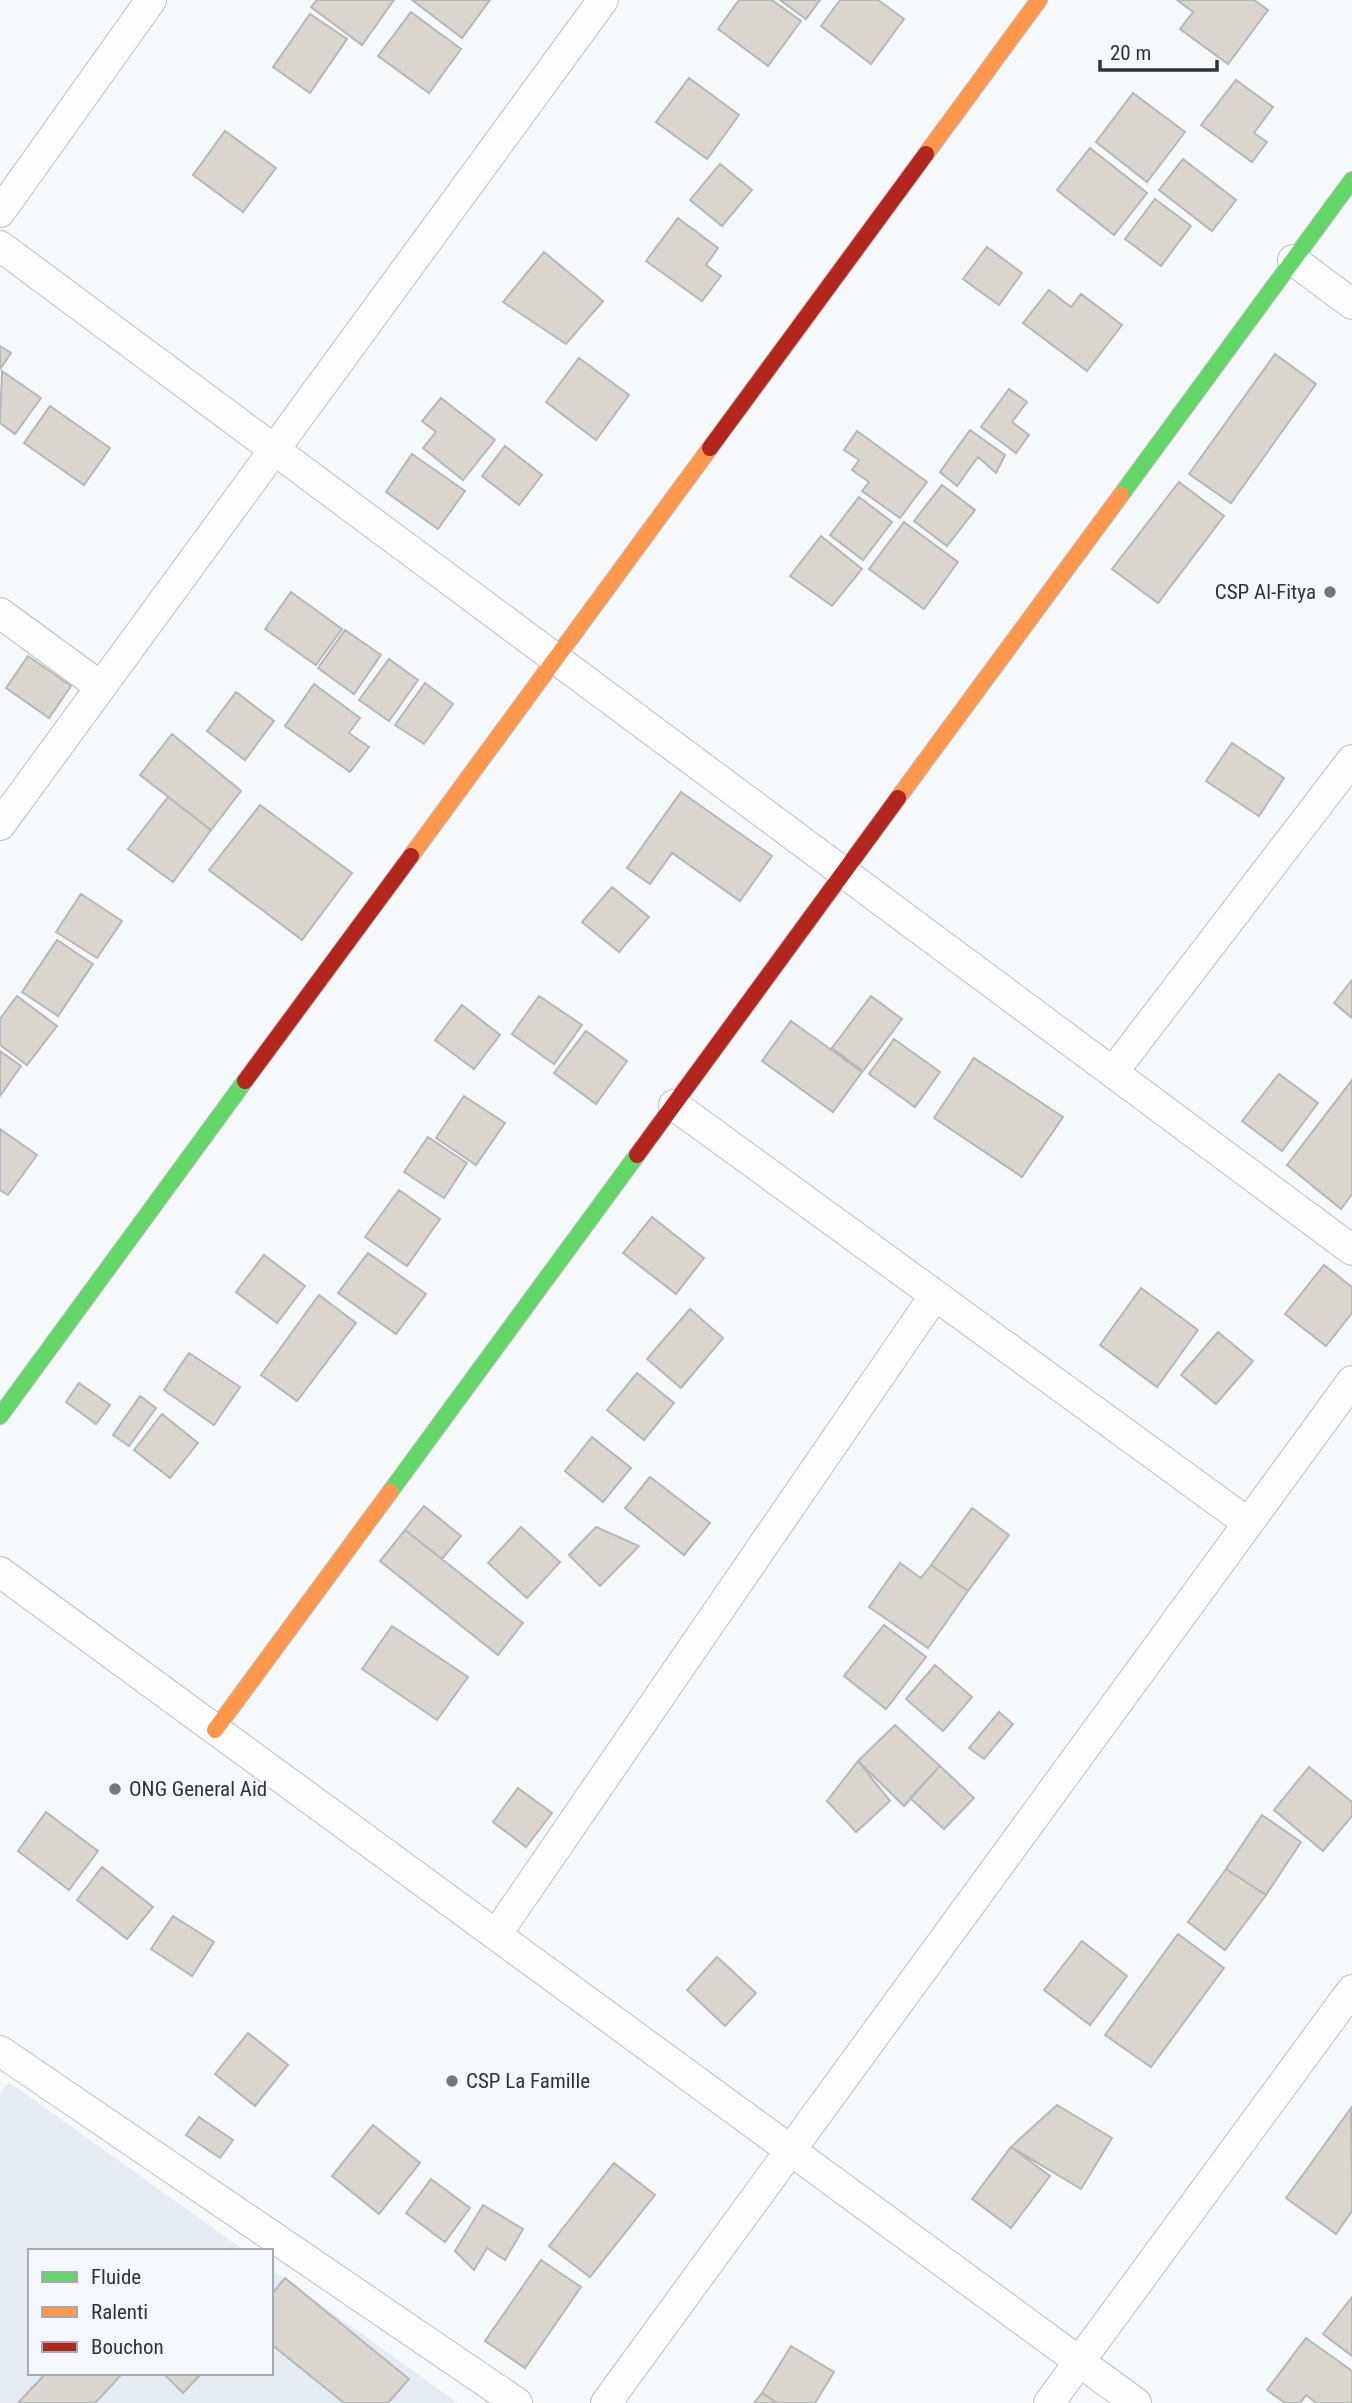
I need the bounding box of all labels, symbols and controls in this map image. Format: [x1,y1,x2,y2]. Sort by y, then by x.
scale bar [1100,28,1217,72]
text: 20 m [1110,41,1151,65]
place label: CSP Al-Fitya [1215,580,1316,604]
marker: CSP Al-Fitya [1322,584,1338,600]
place label: ONG General Aid [129,1777,267,1801]
marker: ONG General Aid [107,1781,123,1797]
place label: CSP La Famille [466,2069,590,2093]
marker: CSP La Famille [444,2073,460,2089]
legend [28,2249,273,2375]
text: Fluide [91,2265,141,2289]
text: Ralenti [91,2300,148,2324]
text: Bouchon [91,2335,164,2359]

